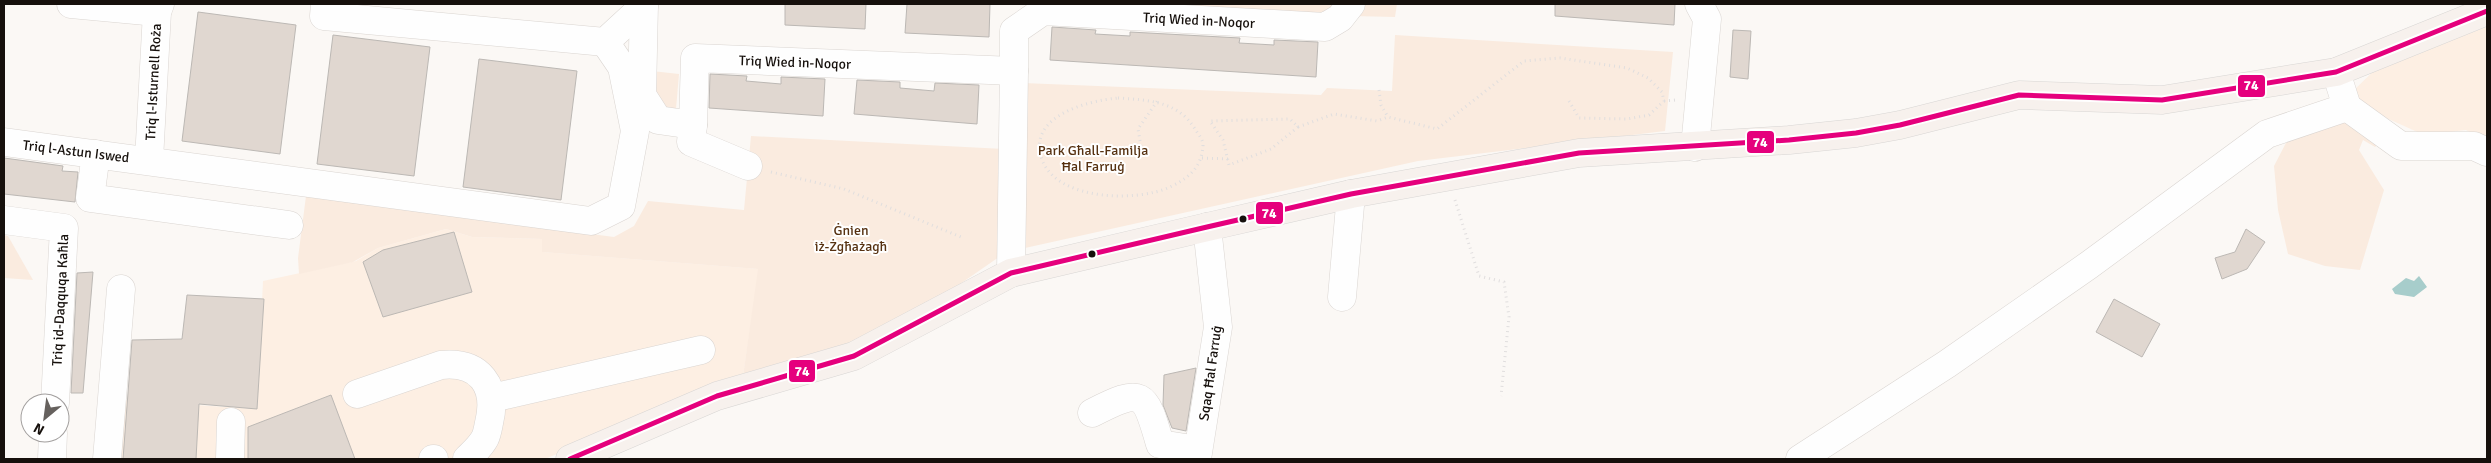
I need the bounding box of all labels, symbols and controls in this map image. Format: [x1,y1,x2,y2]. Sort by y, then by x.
street label: Triq Wied in-Noqor [1143,9,1256,32]
street label: Triq l-Isturnell Roża [142,23,165,141]
street label: Triq Wied in-Noqor [739,52,852,73]
line badge: 74 [2237,74,2266,98]
text: 74 [2243,77,2259,94]
line badge: 74 [1746,130,1775,154]
text: 74 [1752,134,1768,151]
street label: Triq l-Astun Iswed [22,137,130,166]
park label: Park Għall-Familja Ħal Farruġ [1038,142,1148,175]
line badge: 74 [1255,201,1284,225]
text: 74 [1261,205,1277,222]
unlabelled marker [1238,214,1248,224]
park label: Ġnien iż-Żgħażagħ [815,222,887,255]
street label: Triq id-Daqquqa Kaħla [49,233,72,367]
unlabelled marker [1087,249,1097,259]
street label: Sqaq Ħal Farruġ [1195,324,1226,422]
line badge: 74 [788,359,816,383]
text: 74 [794,363,810,380]
north arrow [20,393,70,443]
text: N [31,419,47,439]

